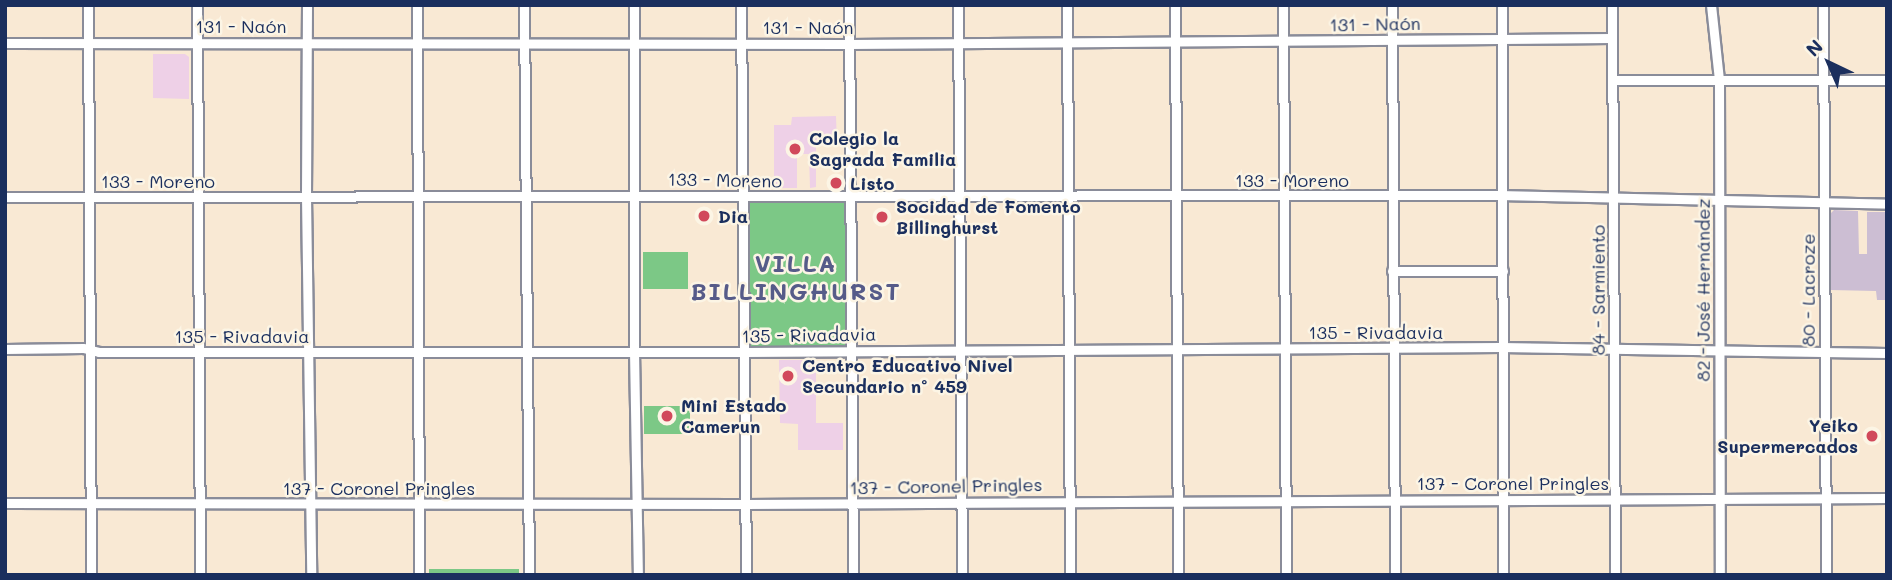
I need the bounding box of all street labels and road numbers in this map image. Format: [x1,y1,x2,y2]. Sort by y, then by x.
street label: 131 - Naón [1329,12,1421,36]
street label: 131 - Naón [196,15,286,37]
street label: 131 - Naón [763,16,853,38]
street label: 133 - Moreno [668,168,782,192]
street label: 133 - Moreno [1235,169,1349,191]
street label: 133 - Moreno [101,170,215,192]
street label: 82 - José Hernández [1692,199,1714,381]
street label: 84 - Sarmiento [1587,225,1609,355]
street label: 80 - Lacroze [1797,233,1819,347]
street label: 135 - Rivadavia [1309,321,1443,343]
street label: 135 - Rivadavia [741,323,877,347]
street label: 135 - Rivadavia [175,325,309,347]
street label: 137 - Coronel Pringles [1417,472,1609,494]
street label: 137 - Coronel Pringles [849,474,1043,498]
street label: 137 - Coronel Pringles [283,477,475,499]

